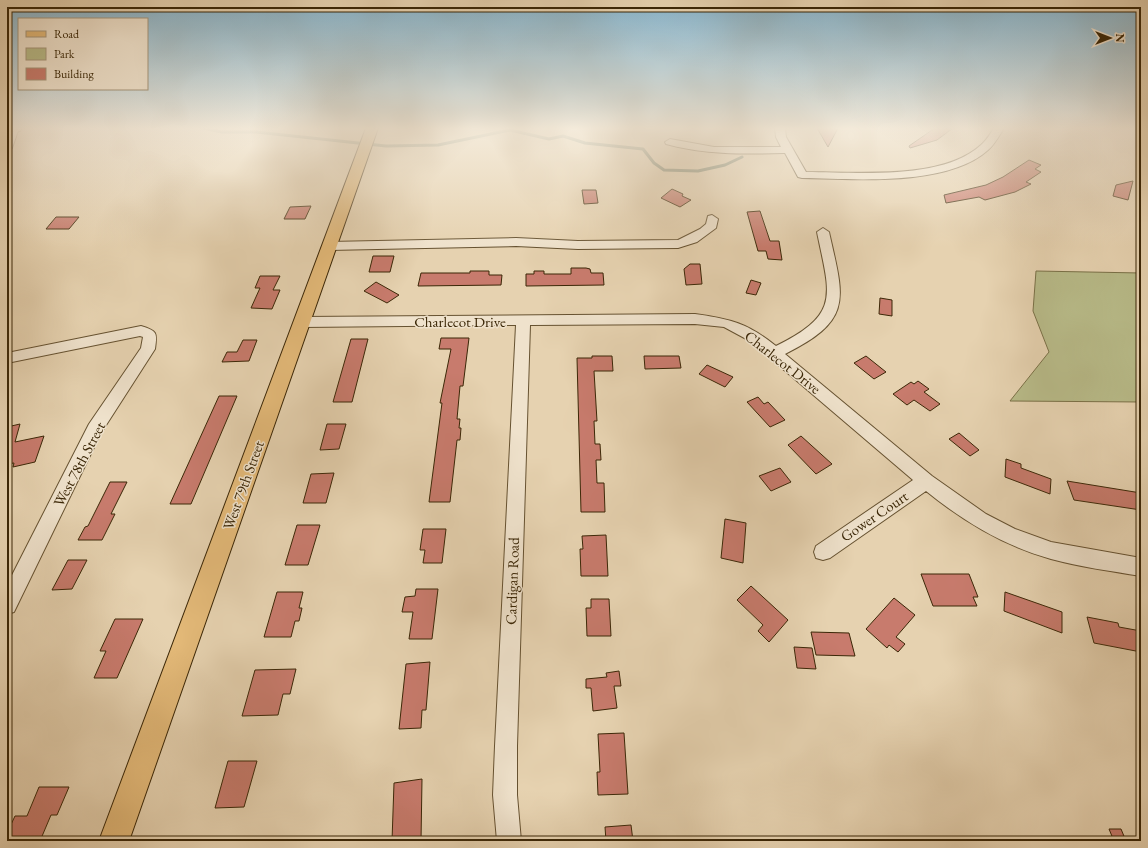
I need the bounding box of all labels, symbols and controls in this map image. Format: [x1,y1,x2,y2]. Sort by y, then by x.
legend [18,18,148,90]
north arrow [1090,18,1130,58]
text: Road [54,26,80,42]
text: N [1113,34,1127,43]
text: Park [54,46,75,62]
text: Building [54,66,95,82]
street label: Charlecot Drive [414,312,506,331]
street label: Charlecot Drive [741,326,825,398]
street label: West 78th Street [49,418,109,510]
street label: West 79th Street [218,438,268,532]
street label: Gower Court [837,486,912,546]
street label: Cardigan Road [501,536,523,625]

